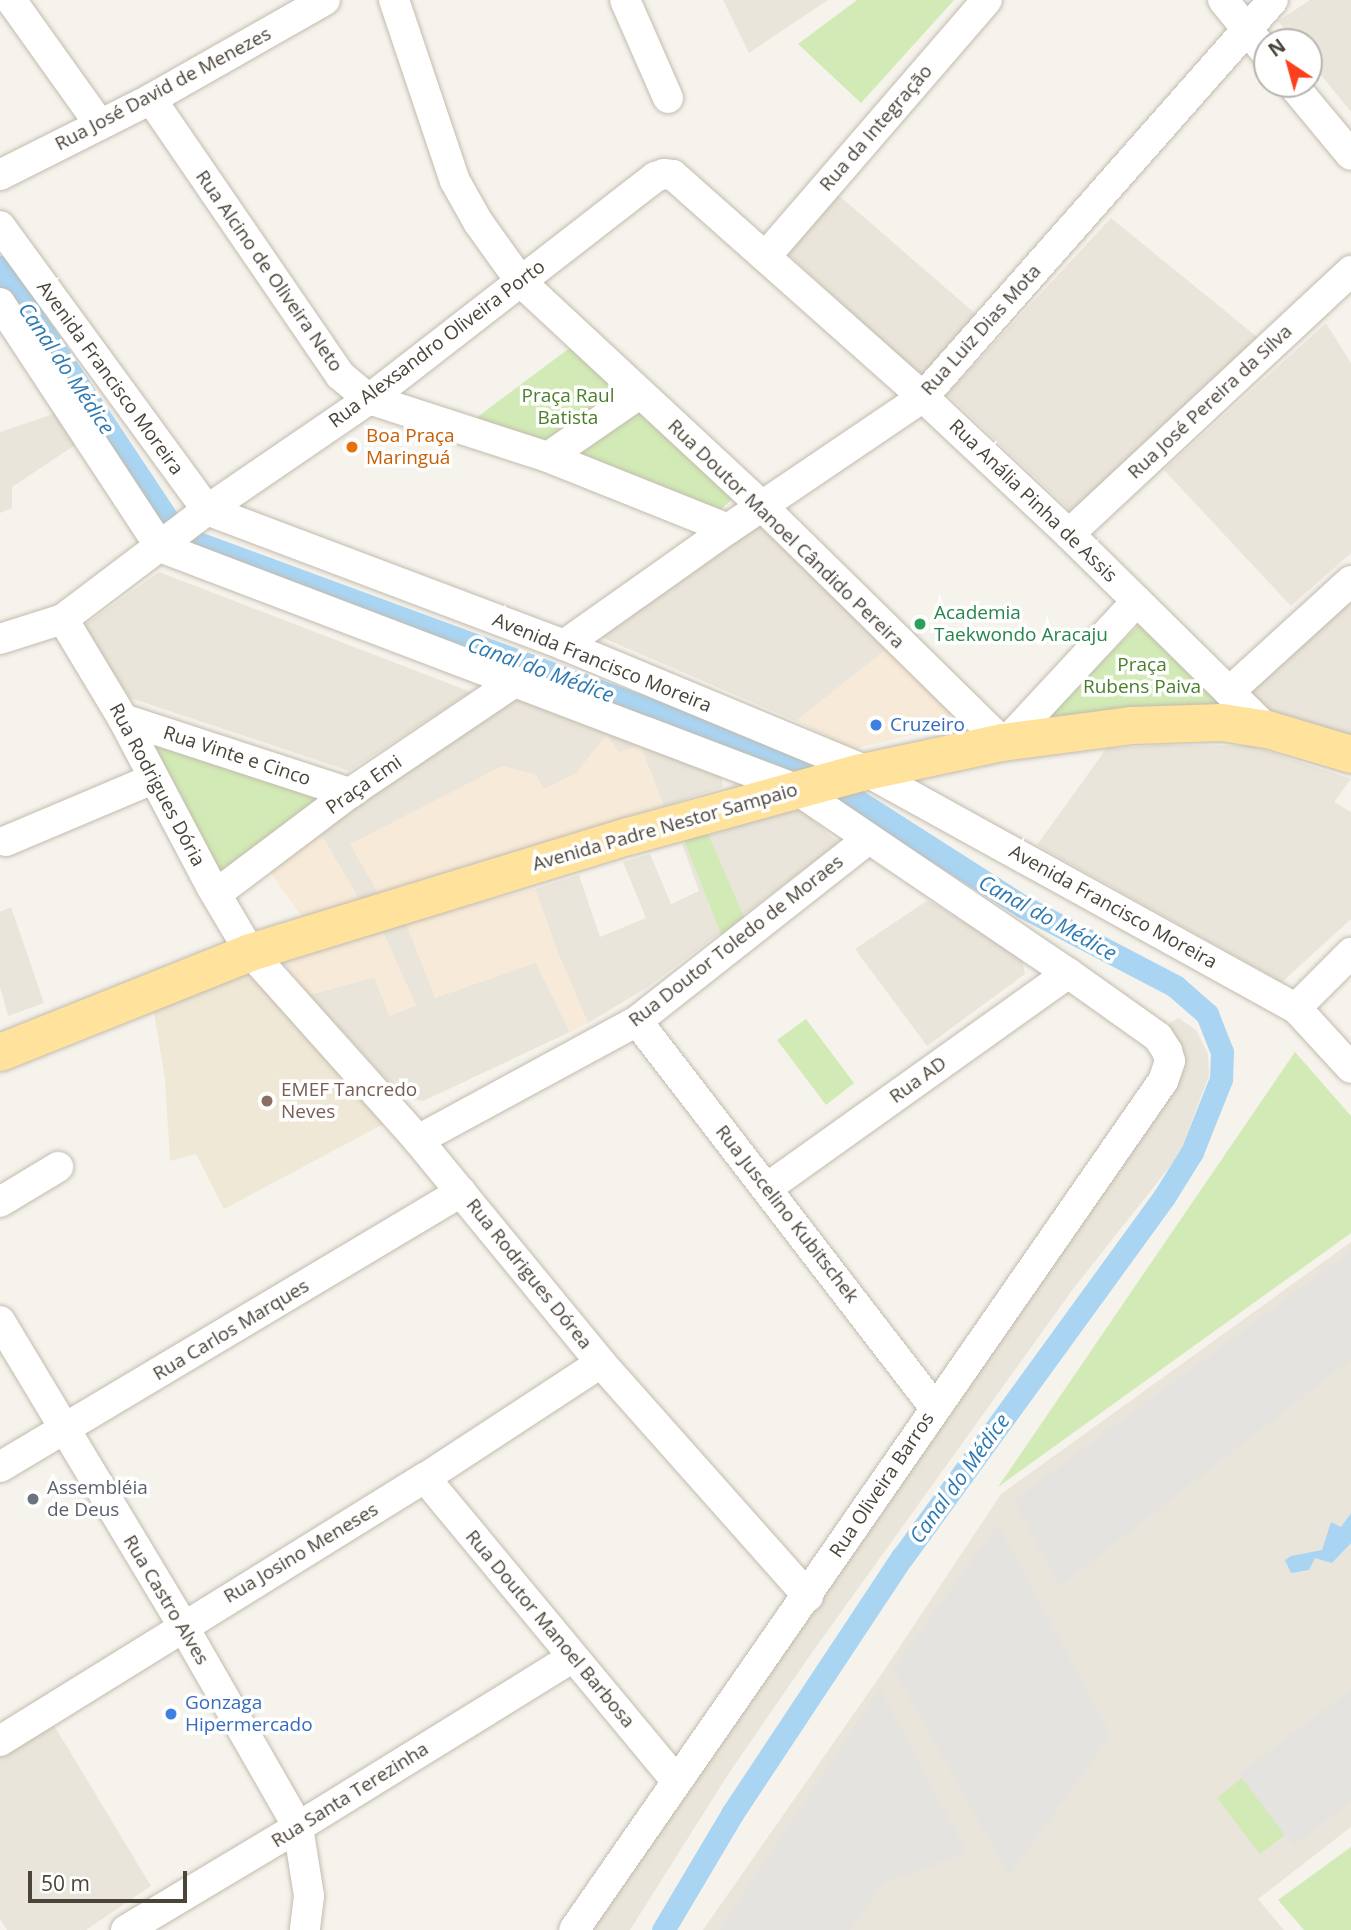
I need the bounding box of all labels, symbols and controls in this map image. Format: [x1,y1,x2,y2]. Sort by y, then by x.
street label: Rua José David de Menezes [51,22,275,156]
north arrow [1253,28,1323,98]
text: N [1263,33,1291,63]
street label: Rua da Integração [815,60,937,196]
street label: Rua Alcino de Oliveira Neto [191,166,347,376]
street label: Rua Alexsandro Oliveira Porto [324,255,550,433]
street label: Rua Luiz Dias Mota [916,260,1046,400]
street label: Avenida Francisco Moreira [32,277,188,479]
water label: Canal do Médice [14,297,120,439]
street label: Rua José Pereira da Silva [1123,320,1297,484]
park label: Praça Raul Batista [521,385,615,429]
street label: Rua Doutor Manoel Cândido Pereira [663,415,909,653]
street label: Rua Anália Pinha de Assis [944,415,1122,587]
place label: Boa Praça Maringuá [366,425,455,469]
marker: Boa Praça Maringuá [344,439,360,455]
place label: Academia Taekwondo Aracaju [934,602,1108,646]
street label: Avenida Francisco Moreira [489,609,715,717]
marker: Academia Taekwondo Aracaju [912,616,928,632]
water label: Canal do Médice [464,631,618,707]
park label: Praça Rubens Paiva [1083,654,1201,698]
street label: Rua Rodrigues Dória [104,700,210,870]
place label: Cruzeiro [890,714,965,736]
marker: Cruzeiro [868,717,884,733]
street label: Rua Vinte e Cinco [160,721,314,791]
street label: Praça Emi [322,751,406,819]
street label: Avenida Padre Nestor Sampaio [530,778,800,876]
street label: Avenida Francisco Moreira [1005,840,1221,974]
street label: Rua Doutor Toledo de Moraes [624,850,848,1032]
water label: Canal do Médice [975,869,1121,965]
street label: Rua AD [885,1052,951,1108]
place label: EMEF Tancredo Neves [281,1079,417,1123]
marker: EMEF Tancredo Neves [259,1093,275,1109]
street label: Rua Juscelino Kubitschek [711,1121,863,1307]
street label: Rua Rodrigues Dórea [461,1194,597,1354]
street label: Rua Carlos Marques [149,1274,313,1386]
street label: Rua Oliveira Barros [825,1408,939,1562]
water label: Canal do Médice [904,1408,1014,1548]
place label: Assembléia de Deus [47,1477,148,1521]
marker: Assembléia de Deus [25,1491,41,1507]
street label: Rua Josino Meneses [220,1498,382,1608]
street label: Rua Doutor Manoel Barbosa [461,1526,639,1732]
street label: Rua Castro Alves [118,1531,214,1669]
place label: Gonzaga Hipermercado [185,1692,313,1736]
marker: Gonzaga Hipermercado [163,1706,179,1722]
street label: Rua Santa Terezinha [267,1737,433,1853]
scale bar [32,1856,191,1900]
text: 50 m [41,1869,90,1897]

